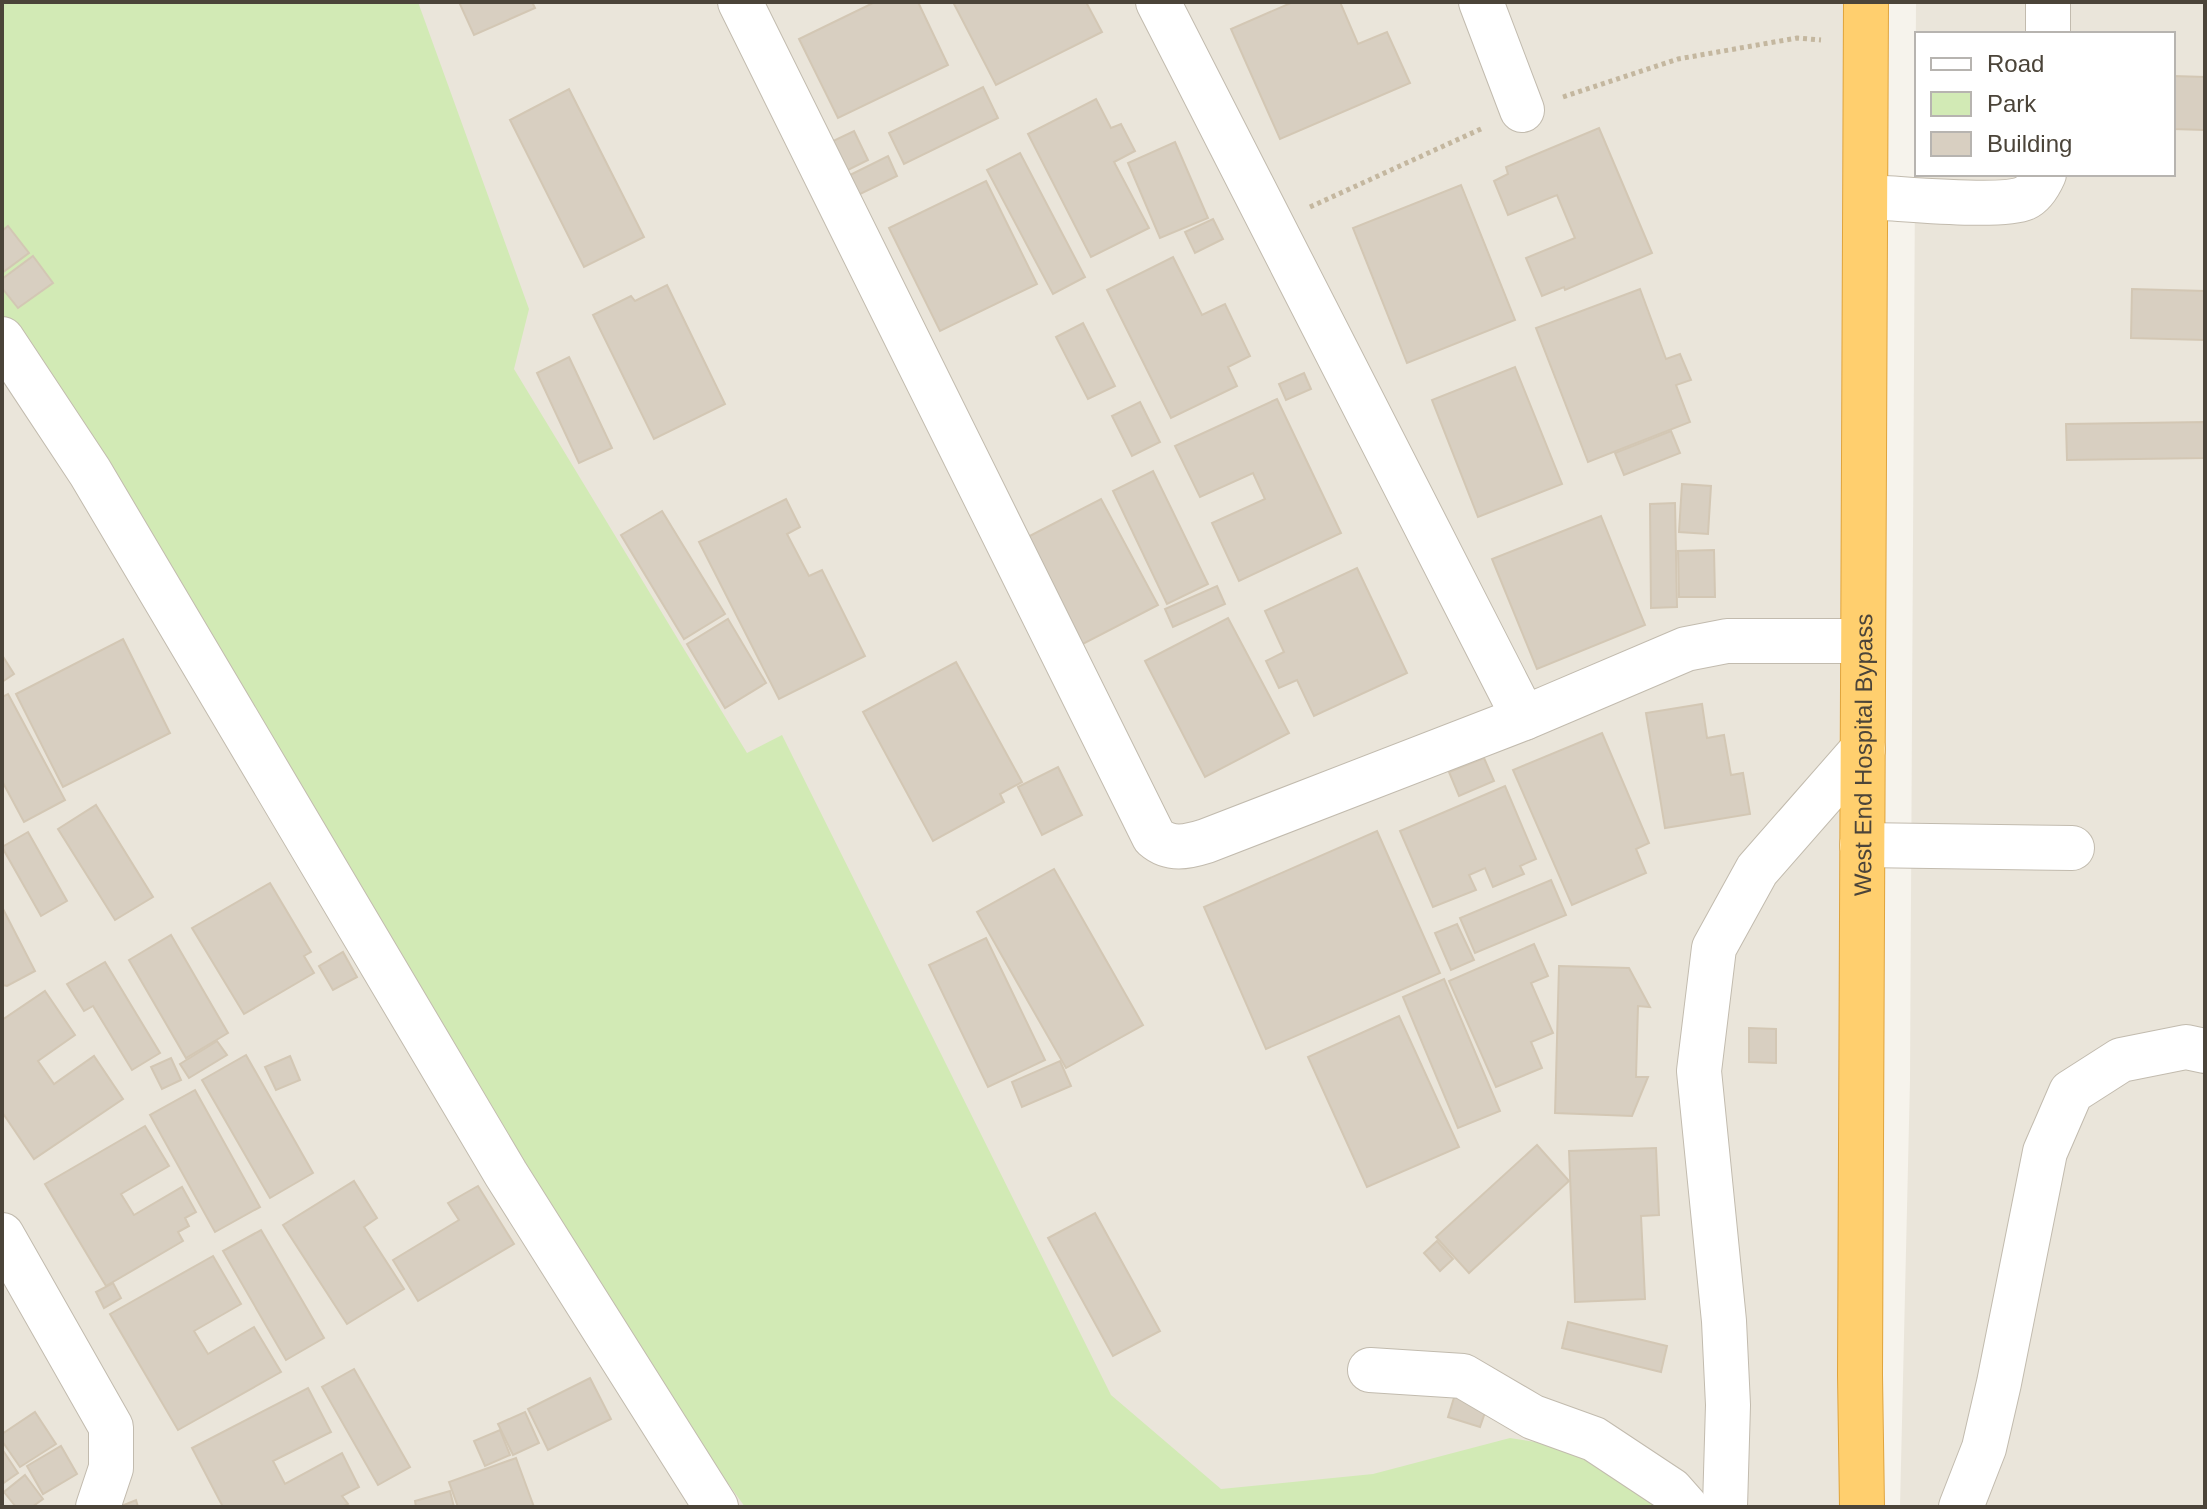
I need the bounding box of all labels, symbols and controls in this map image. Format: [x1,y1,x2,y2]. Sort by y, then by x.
legend [1915,32,2175,176]
text: Road [1987,50,2044,77]
text: Park [1987,90,2037,117]
text: Building [1987,130,2072,157]
street label: West End Hospital Bypass [1849,614,1877,896]

